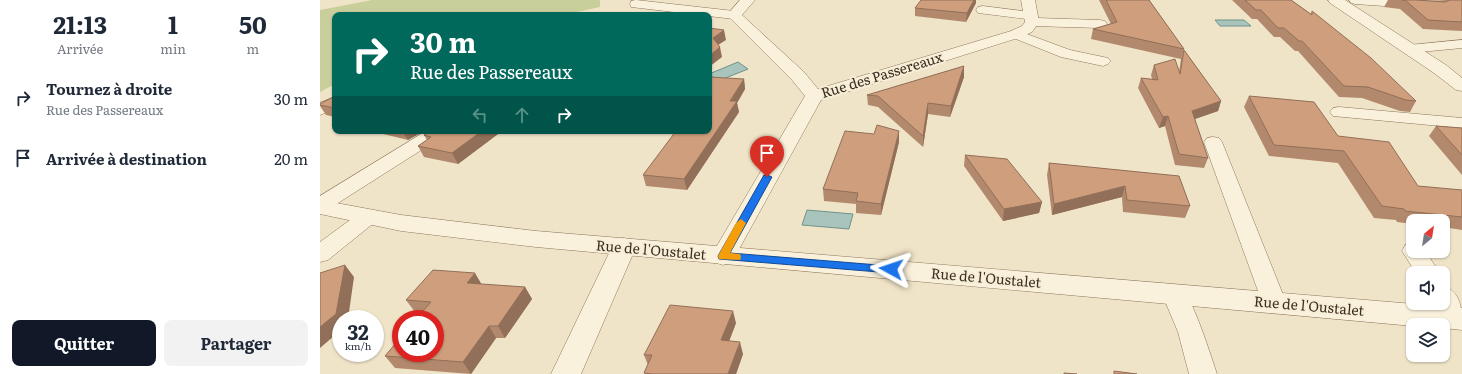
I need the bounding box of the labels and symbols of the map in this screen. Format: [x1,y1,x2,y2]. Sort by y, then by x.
street label: Rue des Passereaux [818,46,945,102]
pin [750,136,784,177]
north arrow [1406,214,1450,258]
street label: Rue de l'Oustalet [595,234,707,264]
position arrow [870,248,912,290]
street label: Rue de l'Oustalet [930,262,1042,292]
street label: Rue de l'Oustalet [1253,290,1365,320]
speed limit sign: 40 [392,310,444,362]

